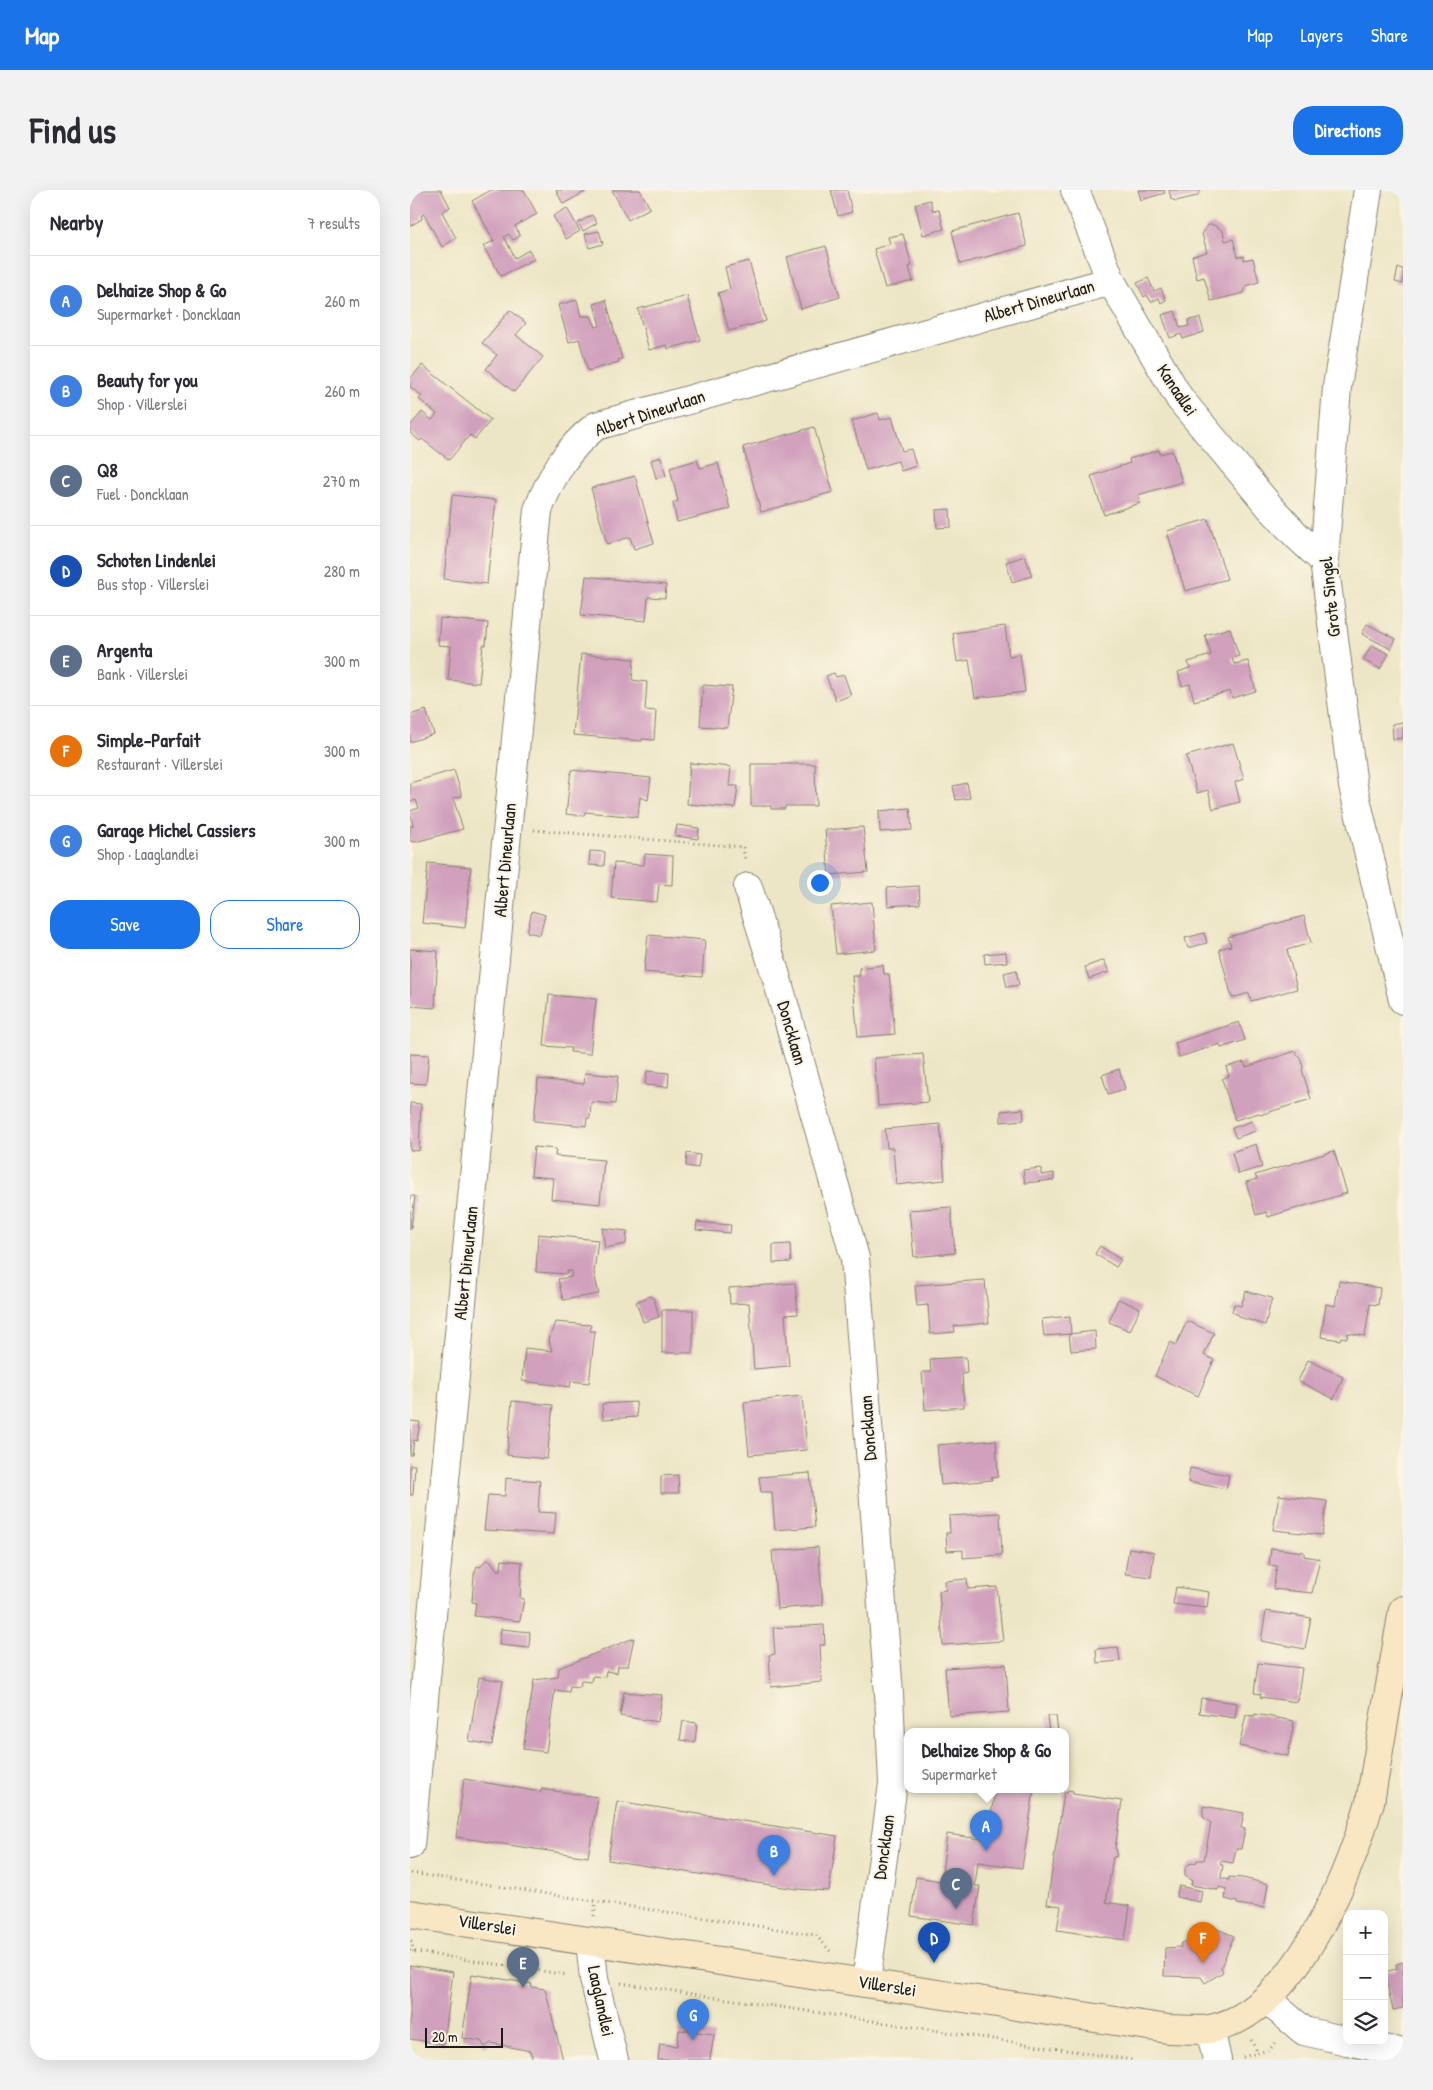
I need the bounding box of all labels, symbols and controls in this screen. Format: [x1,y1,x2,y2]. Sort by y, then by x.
text: Map [25,19,59,51]
text: Map [1247,23,1273,48]
text: Layers [1301,23,1343,48]
text: Share [1371,23,1408,48]
button: Directions [1293,106,1403,155]
text: Find us [30,107,116,154]
text: Nearby [50,208,103,237]
text: 7 results [307,212,360,234]
street label: Albert Dineurlaan [980,273,1097,328]
text: Delhaize Shop & Go [97,277,226,303]
text: A [62,290,70,312]
text: 260 m [324,290,360,312]
text: Supermarket · Doncklaan [97,303,241,325]
street label: Kanaallei [1151,359,1204,421]
text: Beauty for you [97,367,198,393]
text: B [62,380,70,402]
text: 260 m [324,380,360,402]
street label: Albert Dineurlaan [592,383,708,442]
text: Shop · Villerslei [97,393,187,415]
text: Q8 [97,457,118,483]
text: C [62,470,70,492]
text: 270 m [323,470,360,492]
text: Fuel · Doncklaan [97,483,189,505]
text: Schoten Lindenlei [97,547,216,573]
street label: Grote Singel [1313,555,1346,638]
text: D [62,560,70,582]
text: 280 m [324,560,360,582]
text: Bus stop · Villerslei [97,573,209,595]
text: Argenta [97,637,152,663]
text: E [62,650,70,672]
text: 300 m [324,650,360,672]
text: Bank · Villerslei [97,663,188,685]
text: Simple-Parfait [97,727,200,753]
text: F [63,740,69,762]
text: 300 m [324,740,360,762]
text: Restaurant · Villerslei [97,753,223,775]
street label: Albert Dineurlaan [487,802,522,918]
text: Garage Michel Cassiers [97,817,256,843]
text: G [62,830,70,852]
text: 300 m [324,830,360,852]
text: Shop · Laaglandlei [97,843,199,865]
your location [807,870,833,896]
button: Save [50,900,200,949]
button: Share [210,900,360,949]
street label: Doncklaan [771,998,814,1068]
street label: Albert Dineurlaan [447,1205,484,1321]
street label: Doncklaan [853,1395,882,1462]
popup [904,1728,1069,1793]
text: Delhaize Shop & Go [922,1737,1051,1763]
text: Supermarket [922,1763,997,1785]
pin: A [970,1810,1002,1851]
street label: Doncklaan [867,1813,900,1881]
pin: B [758,1835,790,1876]
pin: C [940,1868,972,1909]
street label: Villerslei [456,1908,518,1941]
map controls [1343,1910,1388,2045]
button: + [1343,1910,1388,1955]
pin: D [918,1922,950,1963]
pin: F [1187,1922,1219,1963]
pin: E [507,1947,539,1988]
button: − [1343,1955,1388,2000]
street label: Laaglandlei [582,1963,621,2039]
street label: Villerslei [856,1969,918,2002]
pin: G [677,1999,709,2040]
button: layers [1343,2000,1388,2045]
scale bar [425,2025,502,2048]
text: 20 m [432,2027,458,2046]

